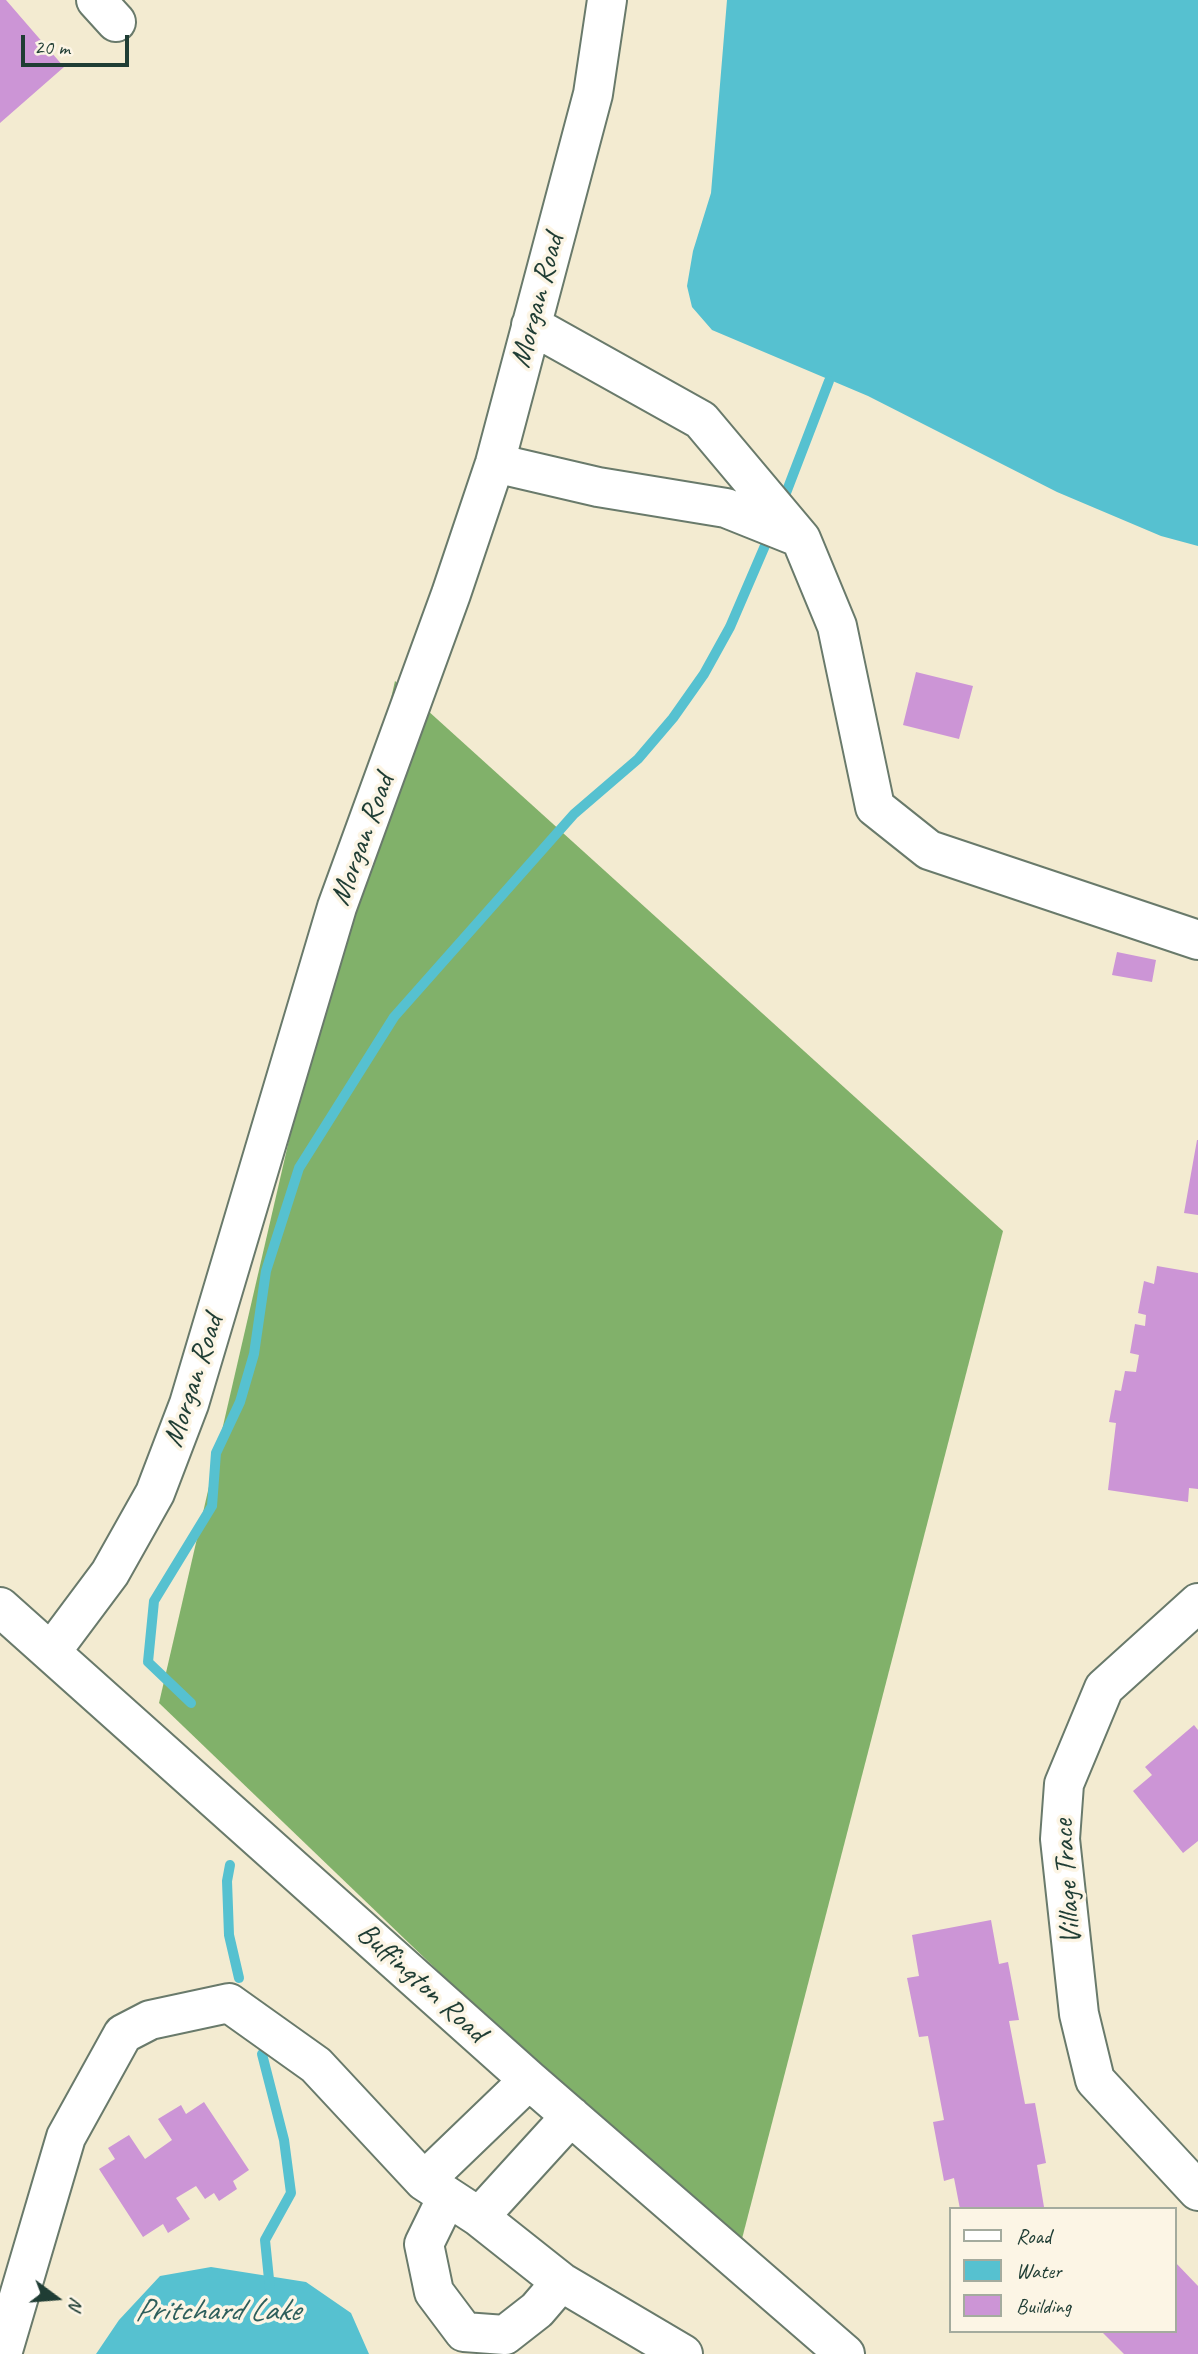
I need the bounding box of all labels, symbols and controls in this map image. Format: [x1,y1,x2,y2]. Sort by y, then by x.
scale bar [24,21,133,65]
text: 20 m [34,34,70,60]
street label: Morgan Road [503,230,573,372]
street label: Morgan Road [323,770,403,910]
street label: Morgan Road [156,1310,232,1452]
street label: Village Trace [1046,1818,1090,1946]
street label: Buffington Road [349,1915,493,2051]
legend [950,2207,1177,2333]
text: Road [1016,2223,1051,2249]
text: Water [1016,2258,1062,2284]
north arrow [21,2263,91,2333]
water label: Pritchard Lake [135,2293,299,2331]
text: Building [1016,2293,1071,2319]
text: N [63,2295,89,2313]

